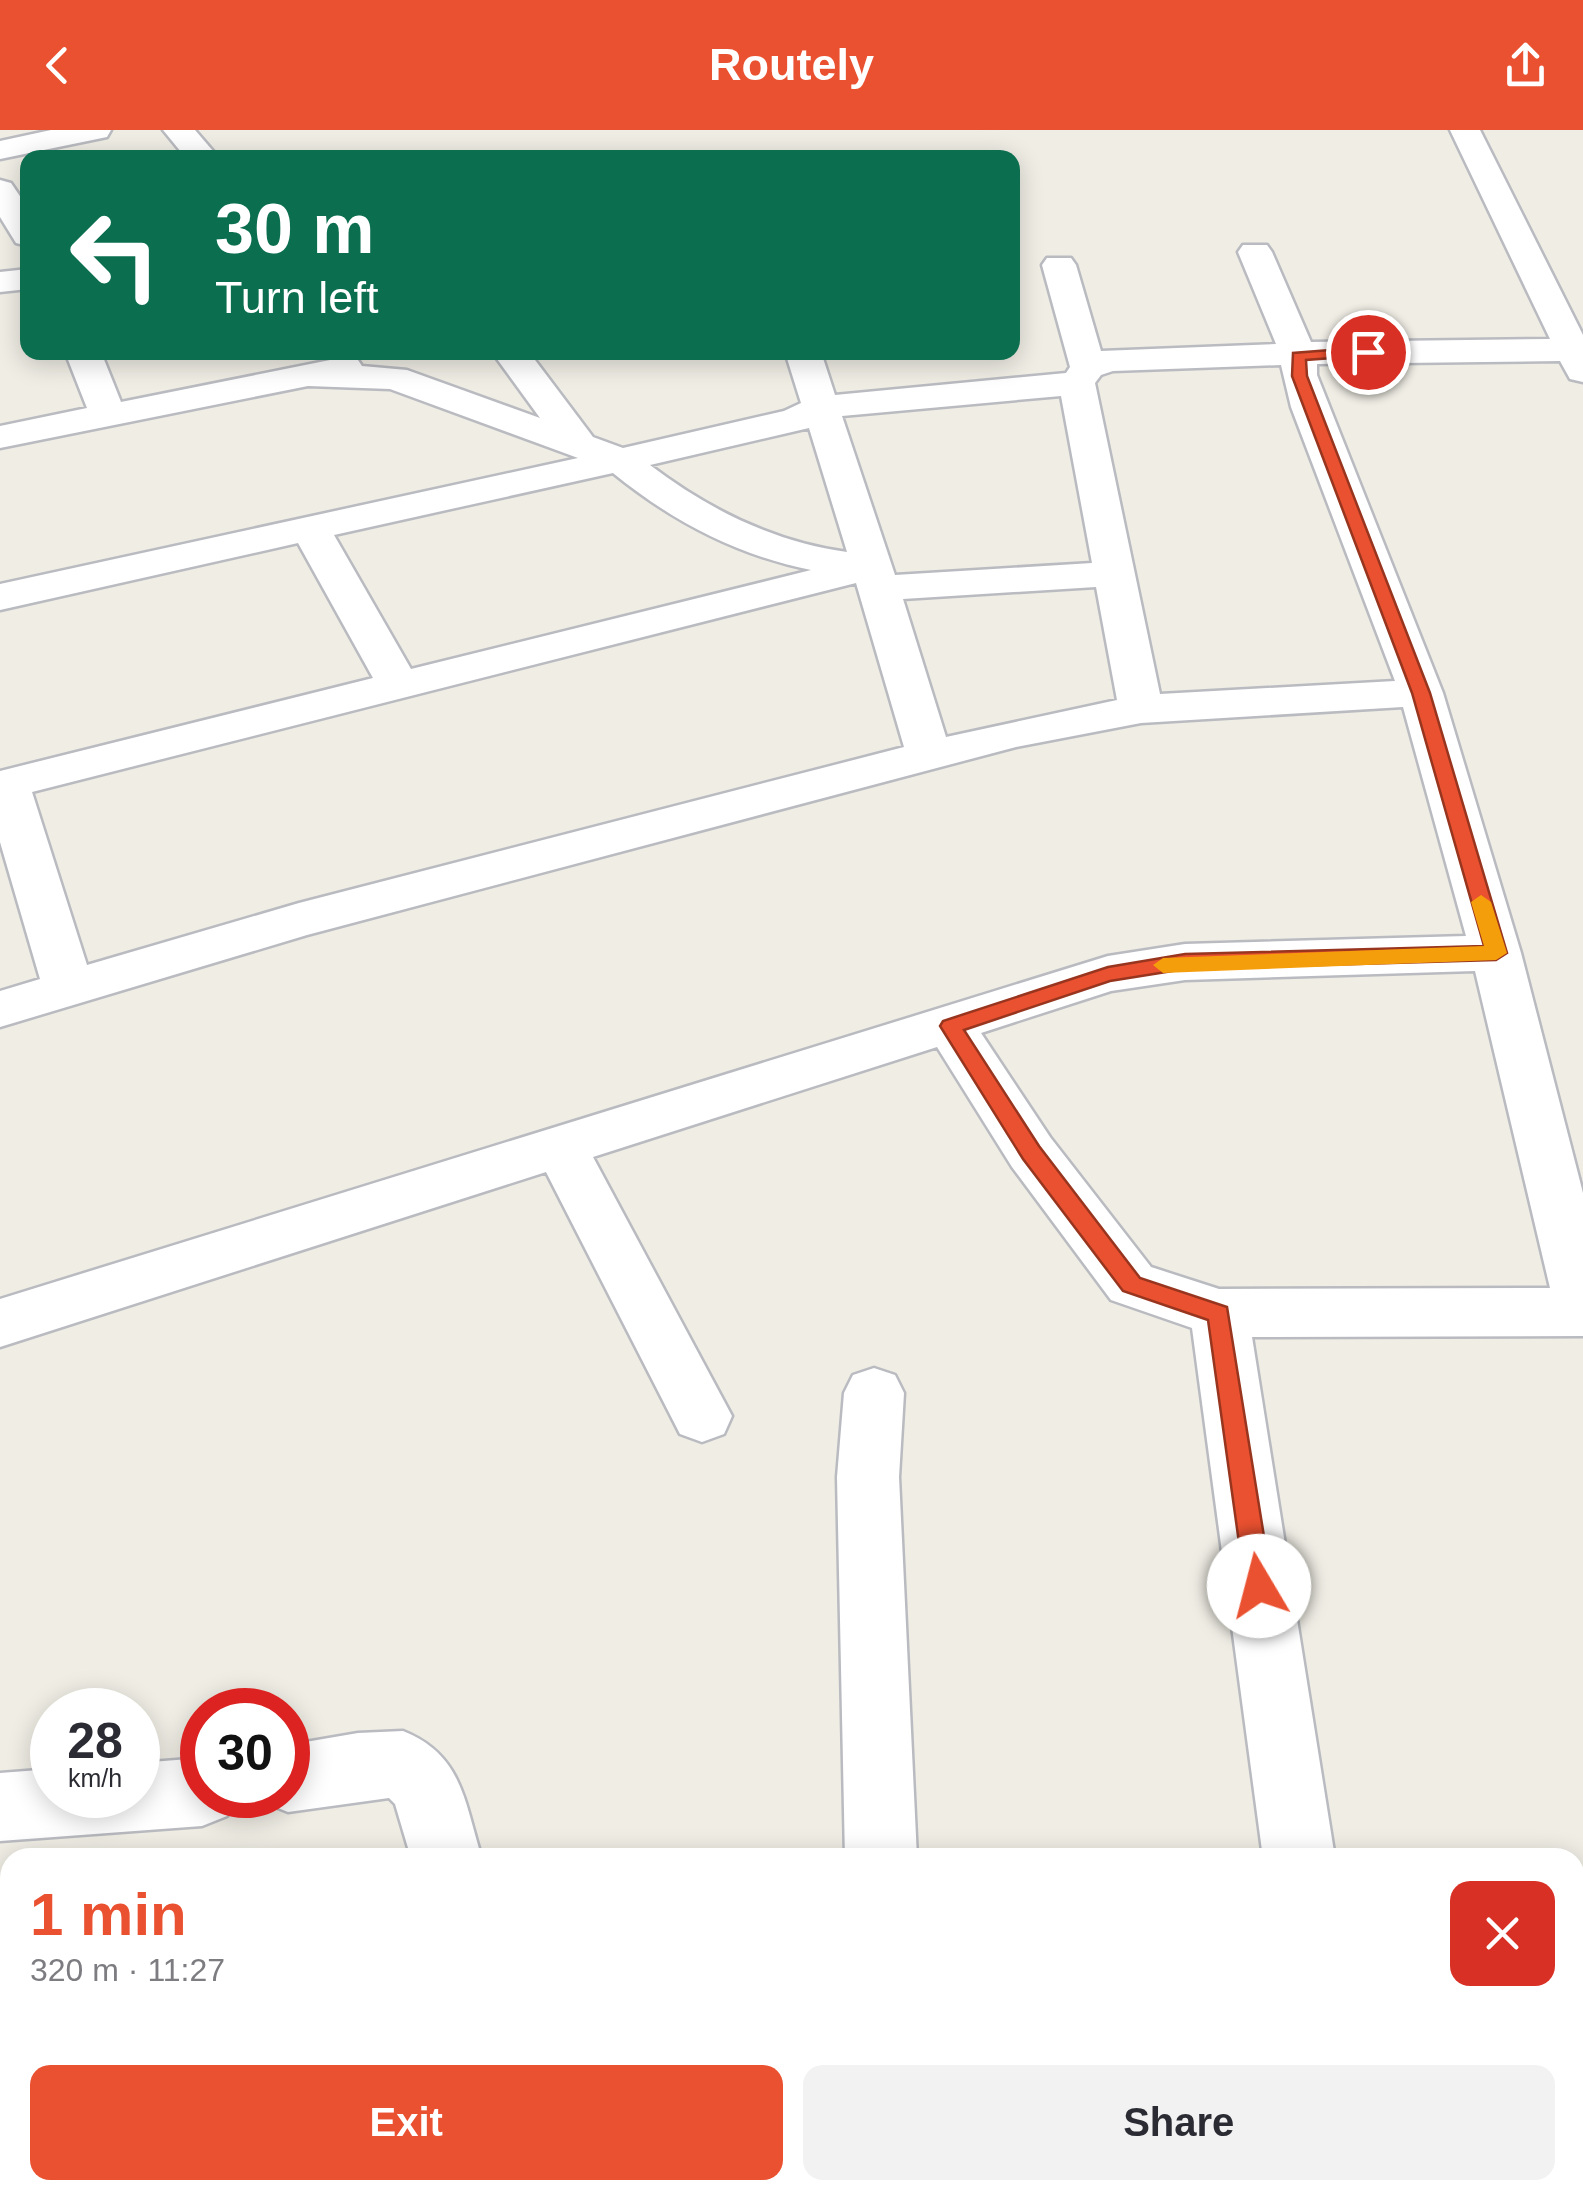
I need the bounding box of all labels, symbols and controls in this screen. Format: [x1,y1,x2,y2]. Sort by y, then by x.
icon: back [30,38,85,93]
icon: share [1498,38,1553,93]
text: Routely [709,39,874,90]
icon: left [50,190,180,320]
text: 30 m [215,190,375,268]
text: Turn left [215,272,378,323]
pin [1326,310,1411,395]
icon: arrive [1341,325,1396,380]
position arrow [1207,1534,1311,1638]
speed limit sign: 30 [180,1688,310,1818]
text: 28 [67,1713,123,1769]
text: km/h [68,1764,122,1792]
text: 1 min [30,1881,187,1948]
button: close [1450,1881,1555,1986]
text: 320 m · 11:27 [30,1952,225,1988]
button: Exit [30,2065,783,2180]
button: Share [803,2065,1555,2180]

